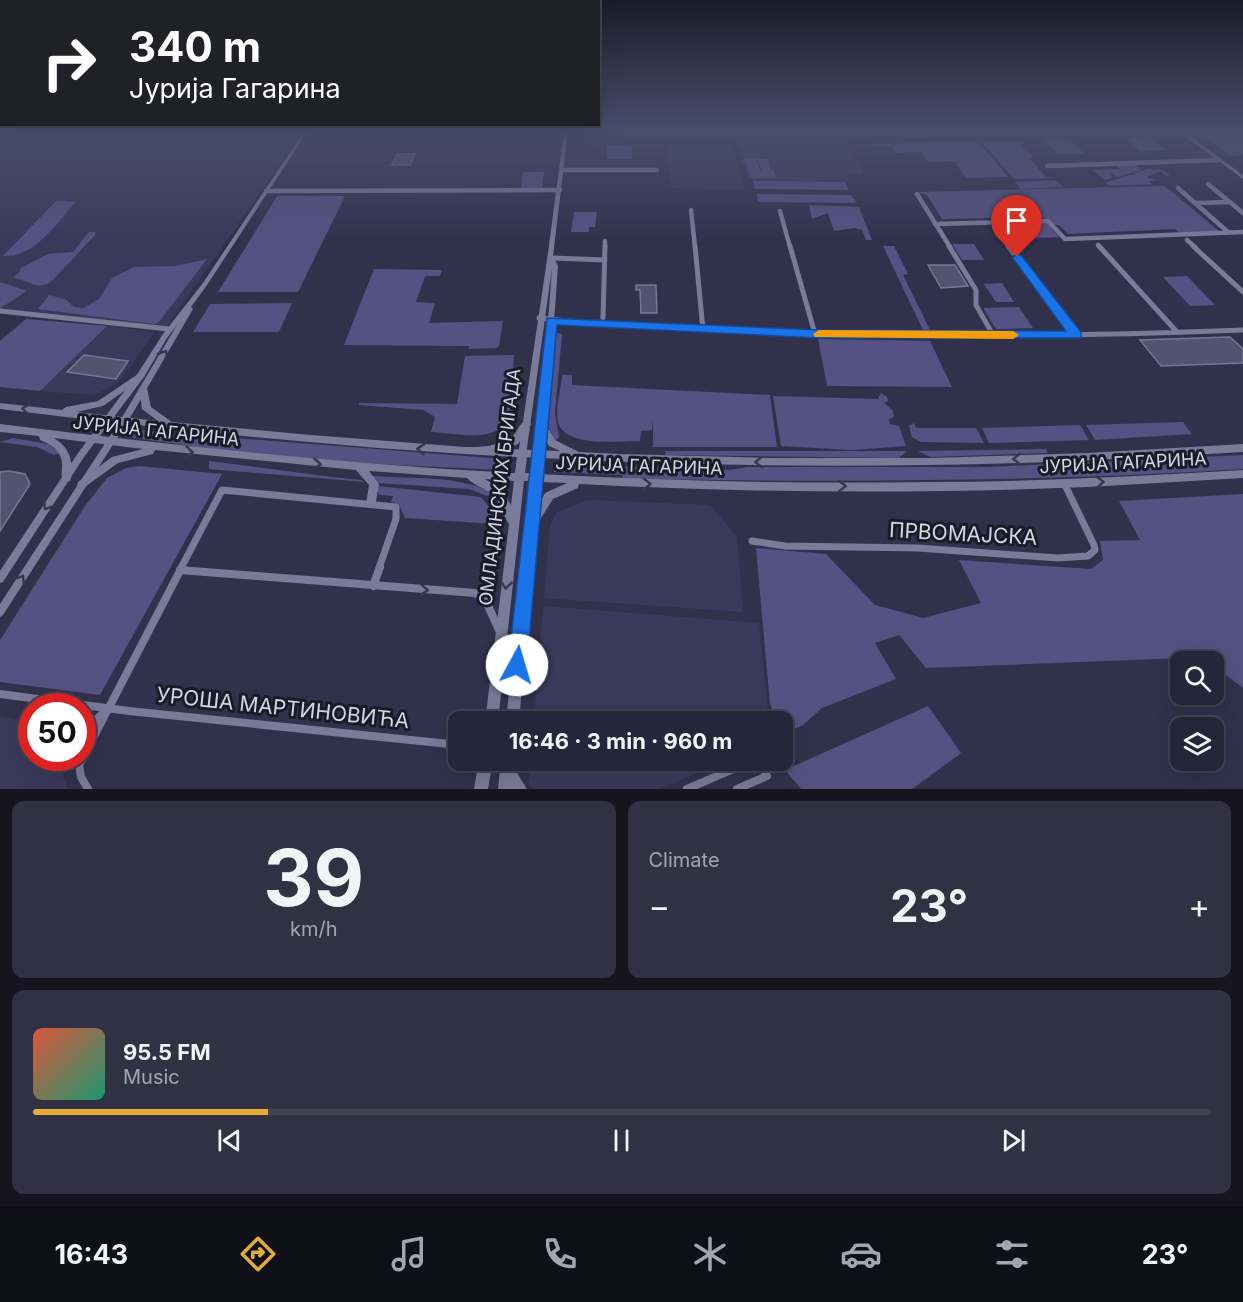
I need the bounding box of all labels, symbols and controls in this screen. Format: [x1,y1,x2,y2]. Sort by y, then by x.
text: 340 m [129,21,261,72]
icon: right [30,24,108,102]
text: Јурија Гагарина [129,72,341,105]
pin [991,195,1042,257]
icon: arrive [1000,204,1033,237]
one-way arrow [157,350,169,360]
street label: ОМЛАДИНСКИХ БРИГАДА [475,367,524,607]
one-way arrow [21,403,30,415]
street label: ЈУРИЈА ГАГАРИНА [72,411,240,450]
one-way arrow [417,442,426,455]
one-way arrow [184,445,193,458]
street label: ЈУРИЈА ГАГАРИНА [1039,448,1207,477]
street label: ЈУРИЈА ГАГАРИНА [555,452,723,479]
one-way arrow [1012,453,1021,465]
one-way arrow [754,456,763,468]
one-way arrow [313,457,322,470]
one-way arrow [1095,475,1104,488]
one-way arrow [642,478,651,490]
one-way arrow [837,480,846,493]
one-way arrow [43,500,55,510]
street label: ПРВОМАЈСКА [888,517,1038,550]
one-way arrow [14,575,25,586]
one-way arrow [500,580,512,590]
one-way arrow [419,583,428,596]
position arrow [485,633,549,697]
map controls [1170,651,1224,771]
button: search [1170,651,1224,705]
street label: УРОША МАРТИНОВИЋА [156,682,411,733]
speed limit sign: 50 [18,693,96,771]
button: layers [1170,717,1224,771]
text: 16:46 · 3 min · 960 m [509,728,732,754]
text: 39 [263,830,364,925]
text: Climate [649,848,720,872]
text: 23° [890,878,968,933]
text: − [649,886,670,926]
text: + [1188,886,1210,926]
text: km/h [290,917,338,941]
text: 95.5 FM [123,1039,211,1065]
text: Music [123,1065,180,1089]
icon: previous [213,1124,246,1157]
icon: pause [605,1124,638,1157]
icon: next [997,1124,1030,1157]
icon: directions [237,1233,279,1275]
icon: music [388,1233,430,1275]
icon: phone [539,1233,581,1275]
icon: climate [689,1233,731,1275]
icon: car [840,1233,882,1275]
icon: filters [991,1233,1033,1275]
text: 16:43 [54,1238,128,1271]
text: 23° [1142,1238,1189,1271]

